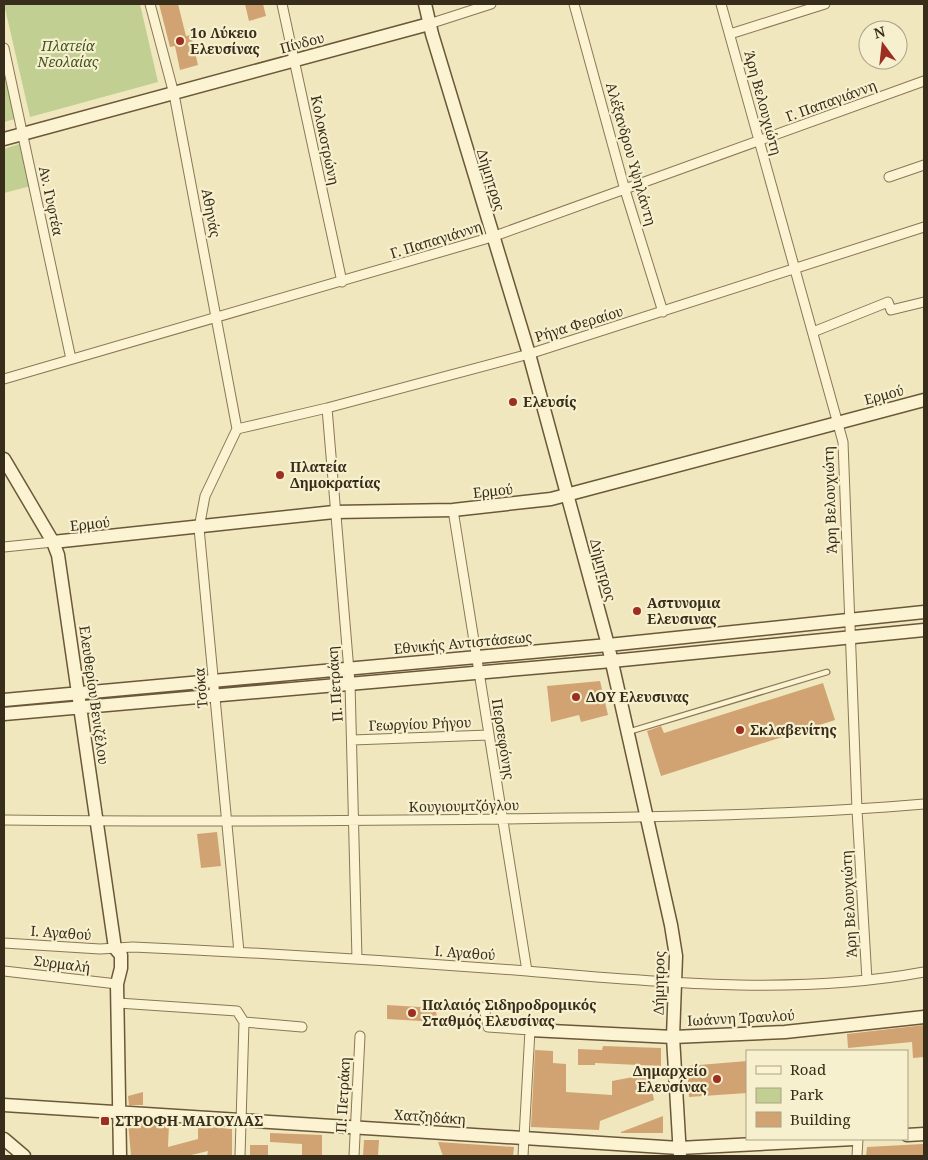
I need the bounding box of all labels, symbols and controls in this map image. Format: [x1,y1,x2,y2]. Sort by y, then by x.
north arrow [858,20,908,70]
text: N [872,21,887,43]
place label: 1ο Λύκειο Ελευσίνας [190,23,260,58]
street label: Πίνδου [277,27,326,58]
marker: 1ο Λύκειο Ελευσίνας [174,35,186,47]
park label: Πλατεία Νεολαίας [37,36,99,71]
street label: Άρη Βελουχιώτη [740,49,787,157]
street label: Γ. Παπαγιάννη [783,75,879,126]
street label: Αλέξανδρου Υψηλάντη [602,80,661,228]
street label: Κολοκοτρώνη [307,93,344,186]
street label: Δήμητρος [473,147,510,213]
street label: Αν. Γυφτέα [35,164,68,237]
street label: Αθηνάς [197,187,226,239]
street label: Γ. Παπαγιάννη [387,217,484,263]
street label: Ρήγα Φεραίου [532,301,625,346]
street label: Ερμού [862,380,906,409]
place label: Ελευσίς [523,392,577,411]
marker: Ελευσίς [507,396,519,408]
street label: Άρη Βελουχιώτη [818,446,841,554]
place label: Πλατεία Δημοκρατίας [290,457,380,492]
marker: Πλατεία Δημοκρατίας [274,469,286,481]
street label: Ερμού [472,479,514,502]
street label: Ερμού [69,512,111,535]
street label: Δήμητρος [586,537,621,603]
place label: Αστυνομια Ελευσινας [647,593,721,628]
marker: Αστυνομια Ελευσινας [631,605,643,617]
street label: Ελευθερίου Βενιζέλου [75,624,114,766]
street label: Εθνικής Αντιστάσεως [393,627,533,658]
street label: Π. Πετράκη [322,646,347,723]
street label: Τσόκα [189,667,212,709]
place label: ΔΟΥ Ελευσινας [586,687,689,706]
marker: ΔΟΥ Ελευσινας [570,691,582,703]
street label: Περσεφόνης [488,697,519,781]
street label: Γεωργίου Ρήγου [368,712,472,735]
place label: Σκλαβενίτης [750,720,837,739]
marker: Σκλαβενίτης [734,724,746,736]
street label: Κουγιουμτζόγλου [409,795,519,816]
street label: Άρη Βελουχιώτη [836,850,861,958]
street label: Ι. Αγαθού [30,921,92,944]
street label: Ι. Αγαθού [434,941,496,964]
street label: Συρμαλή [33,951,91,976]
street label: Δήμητρος [648,951,669,1015]
place label: Παλαιός Σιδηροδρομικός Σταθμός Ελευσίνας [422,995,597,1030]
street label: Ιωάννη Τραυλού [687,1005,795,1030]
marker: Παλαιός Σιδηροδρομικός Σταθμός Ελευσίνας [406,1007,418,1019]
legend [746,1050,908,1140]
street label: Π. Πετράκη [331,1057,354,1133]
text: Road [790,1059,826,1079]
place label: Δημαρχείο Ελευσίνας [633,1061,707,1096]
marker: Δημαρχείο Ελευσίνας [711,1073,723,1085]
text: Park [790,1084,824,1104]
street label: Χατζηδάκη [394,1105,466,1128]
text: Building [790,1109,851,1129]
place label: ΣΤΡΟΦΗ ΜΑΓΟΥΛΑΣ [115,1111,263,1130]
marker: ΣΤΡΟΦΗ ΜΑΓΟΥΛΑΣ [99,1115,111,1127]

